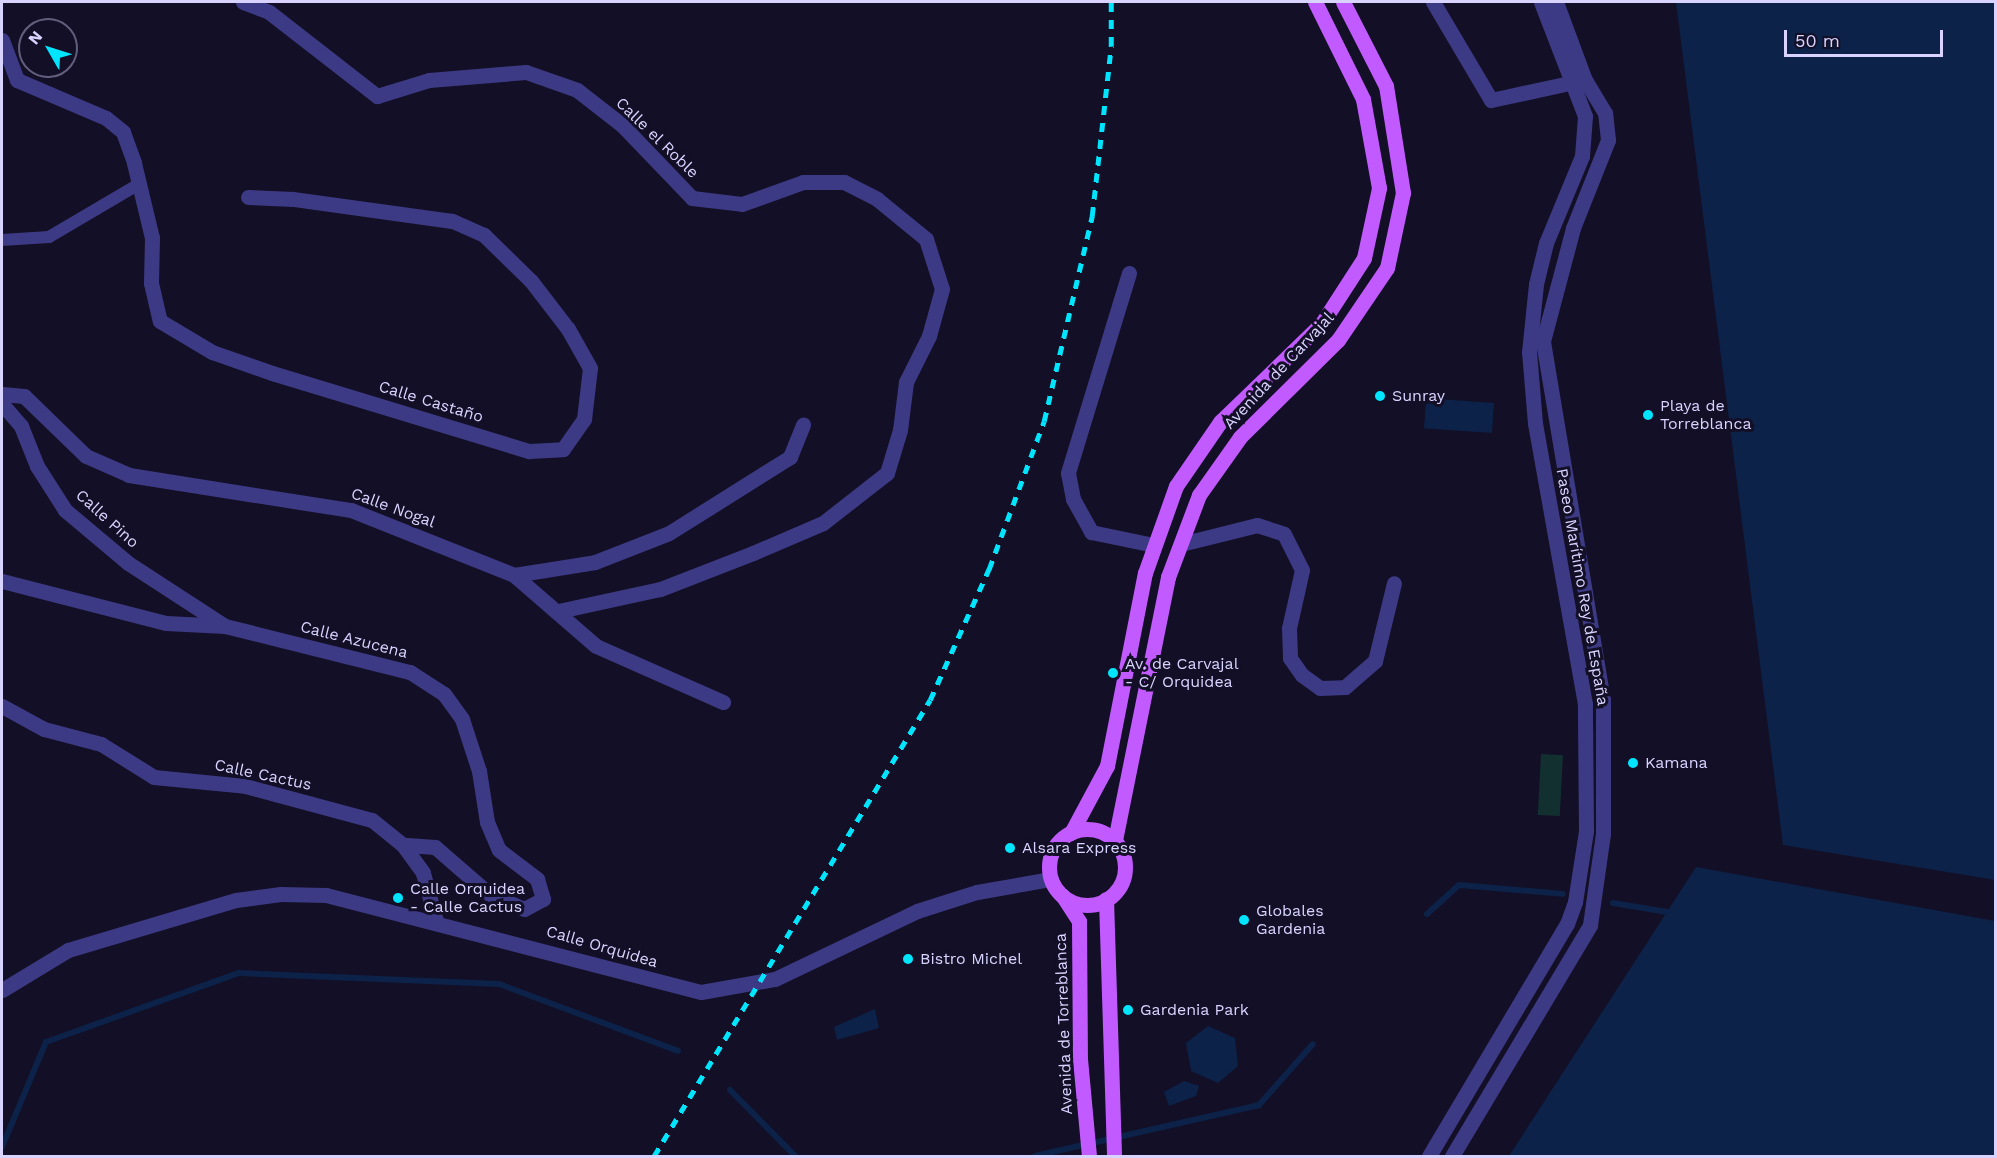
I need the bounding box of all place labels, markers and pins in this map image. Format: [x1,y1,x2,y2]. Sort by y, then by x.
place label: Sunray [1392,386,1445,406]
marker: Sunray [1373,389,1387,403]
place label: Playa de Torreblanca [1660,396,1751,434]
marker: Playa de Torreblanca [1641,408,1655,422]
place label: Av. de Carvajal - C/ Orquidea [1125,654,1239,692]
marker: Av. de Carvajal - C/ Orquidea [1106,666,1120,680]
place label: Kamana [1645,753,1708,773]
marker: Kamana [1626,756,1640,770]
place label: Alsara Express [1022,838,1137,858]
marker: Alsara Express [1003,841,1017,855]
place label: Calle Orquidea - Calle Cactus [410,879,525,917]
marker: Calle Orquidea - Calle Cactus [391,891,405,905]
place label: Globales Gardenia [1256,901,1325,939]
marker: Globales Gardenia [1237,913,1251,927]
place label: Bistro Michel [920,949,1022,969]
marker: Bistro Michel [901,952,915,966]
place label: Gardenia Park [1140,1000,1249,1020]
marker: Gardenia Park [1121,1003,1135,1017]

